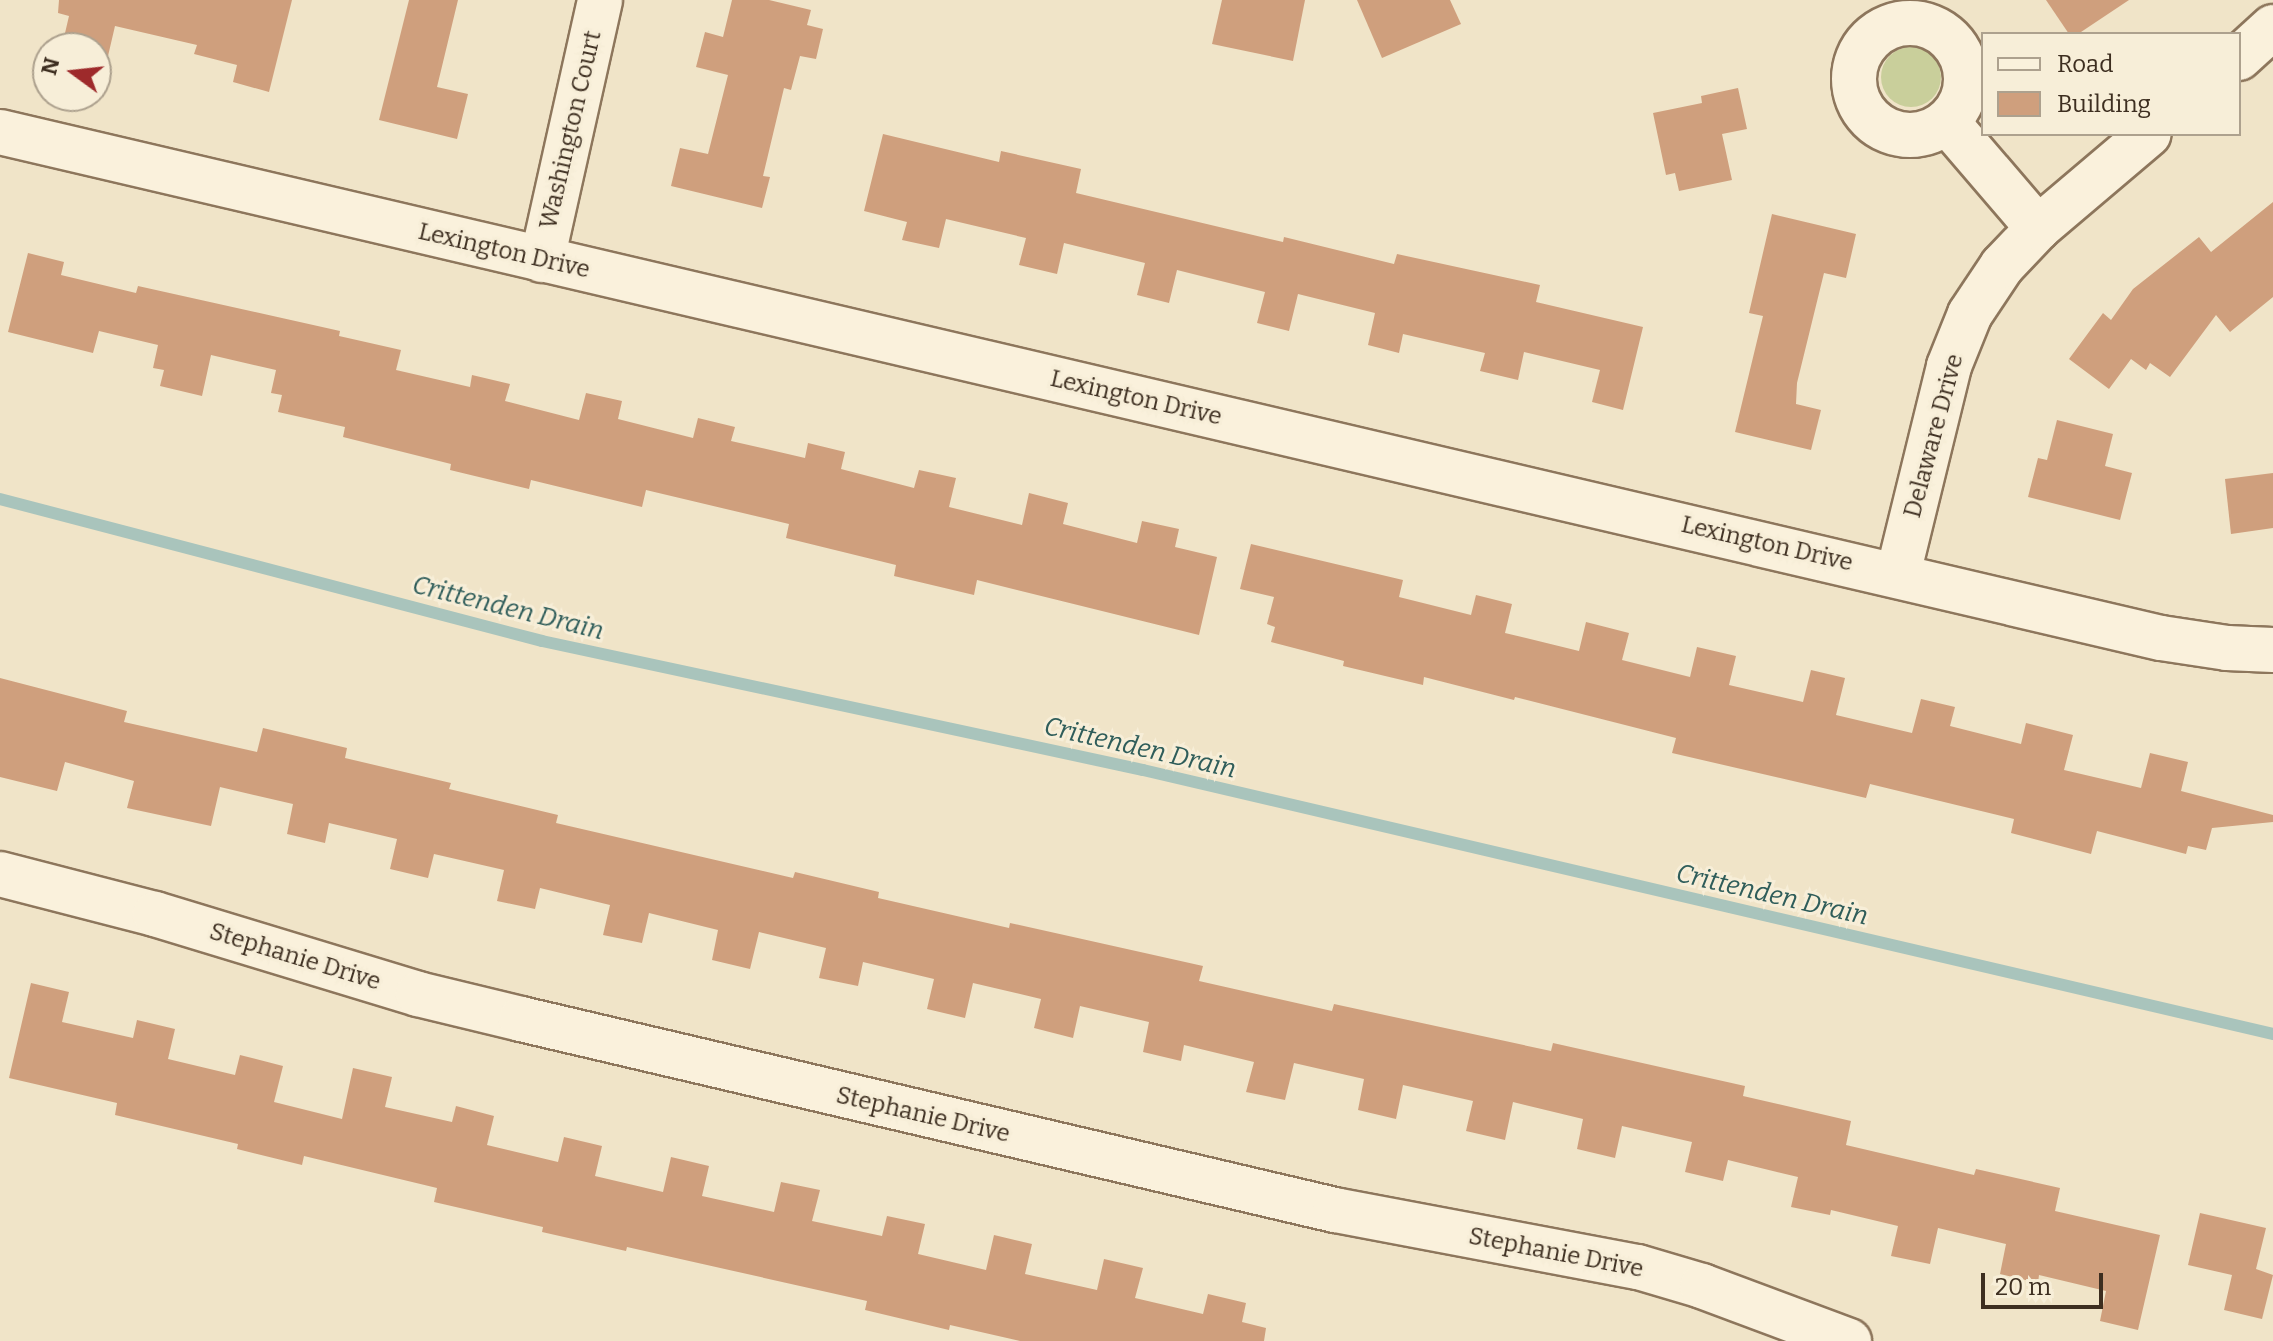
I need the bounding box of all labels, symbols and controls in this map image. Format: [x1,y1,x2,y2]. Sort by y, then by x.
street label: Washington Court [534,28,608,232]
north arrow [32,32,112,112]
legend [1981,32,2241,136]
text: Road [2057,50,2113,78]
text: N [35,54,66,78]
text: Building [2057,90,2151,118]
street label: Lexington Drive [415,217,593,285]
street label: Delaware Drive [1898,351,1970,521]
street label: Lexington Drive [1047,364,1225,432]
street label: Lexington Drive [1678,510,1856,578]
water label: Crittenden Drain [409,569,607,647]
water label: Crittenden Drain [1041,711,1239,785]
water label: Crittenden Drain [1673,858,1871,932]
street label: Stephanie Drive [206,917,384,997]
street label: Stephanie Drive [833,1081,1013,1149]
street label: Stephanie Drive [1466,1222,1646,1284]
scale bar [1985,1257,2107,1307]
text: 20 m [1995,1273,2051,1301]

